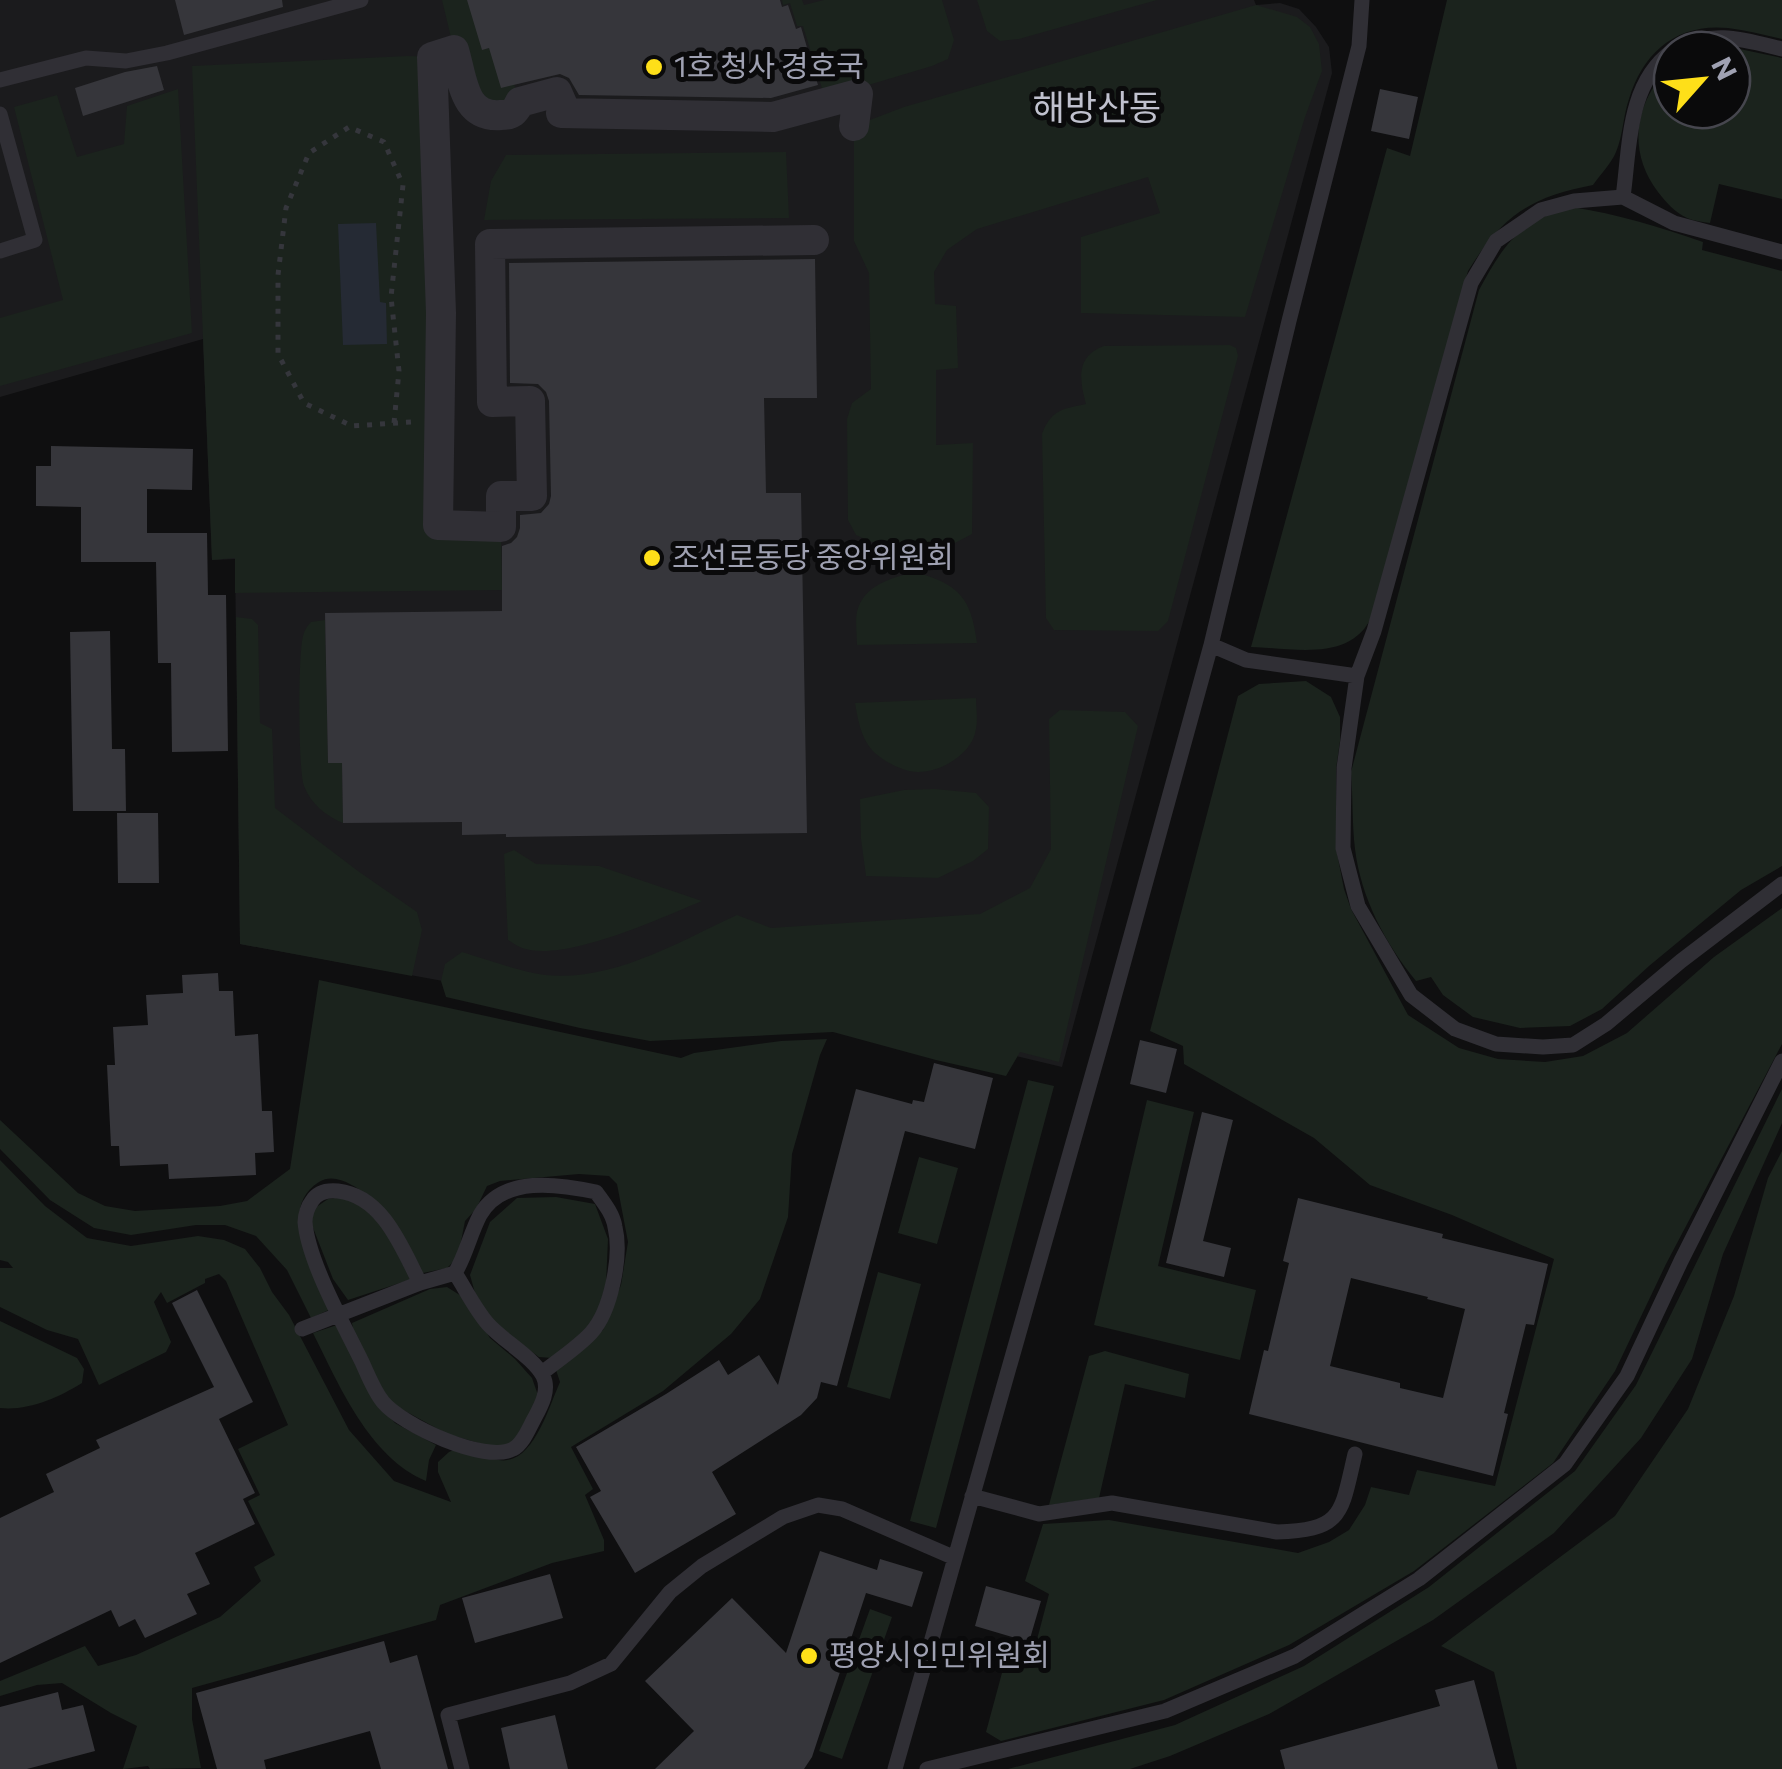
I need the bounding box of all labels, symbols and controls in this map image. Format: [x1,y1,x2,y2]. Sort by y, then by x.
north arrow [1652,30,1752,130]
place label: 1호 청사 경호국 [674,46,864,83]
text: N [1705,51,1745,85]
marker: 1호 청사 경호국 [643,56,665,78]
district label: 해방산동 [1033,84,1161,127]
place label: 조선로동당 중앙위원회 [672,537,954,574]
marker: 조선로동당 중앙위원회 [641,547,663,569]
place label: 평양시인민위원회 [829,1635,1050,1672]
marker: 평양시인민위원회 [798,1645,820,1667]

